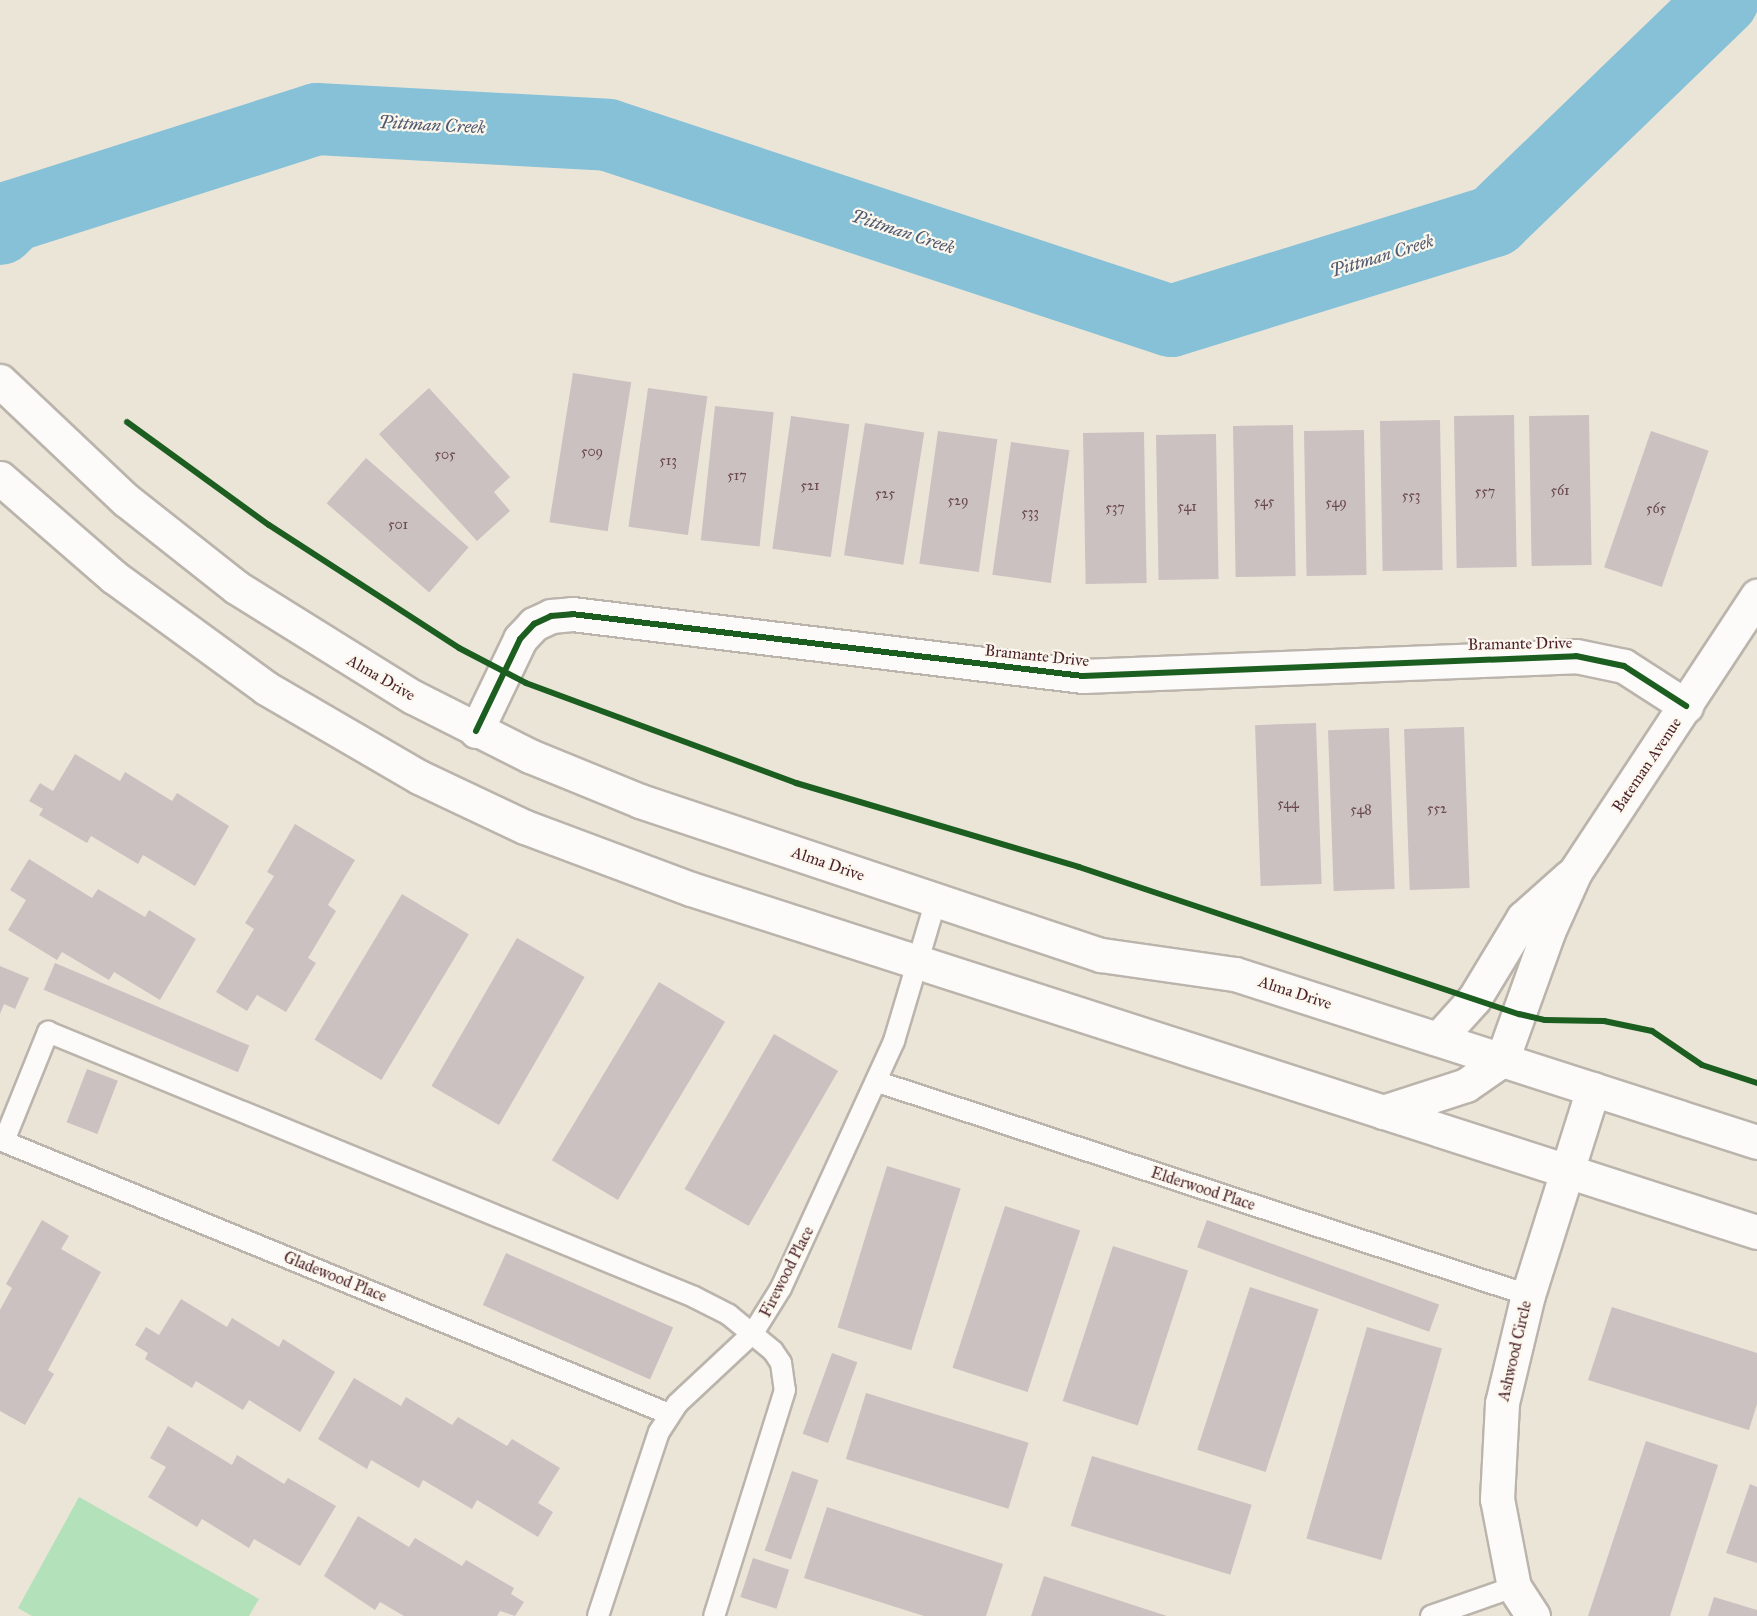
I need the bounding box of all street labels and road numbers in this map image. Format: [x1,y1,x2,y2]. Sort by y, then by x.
street label: Bramante Drive [1467,633,1573,655]
street label: Bramante Drive [984,641,1090,671]
street label: Alma Drive [343,651,419,705]
street label: Bateman Avenue [1608,714,1686,816]
street label: Alma Drive [789,843,867,885]
street label: Alma Drive [1256,972,1334,1014]
street label: Elderwood Place [1148,1163,1258,1215]
street label: Firewood Place [756,1223,818,1321]
street label: Gladewood Place [281,1248,389,1306]
street label: Ashwood Circle [1494,1299,1536,1403]

